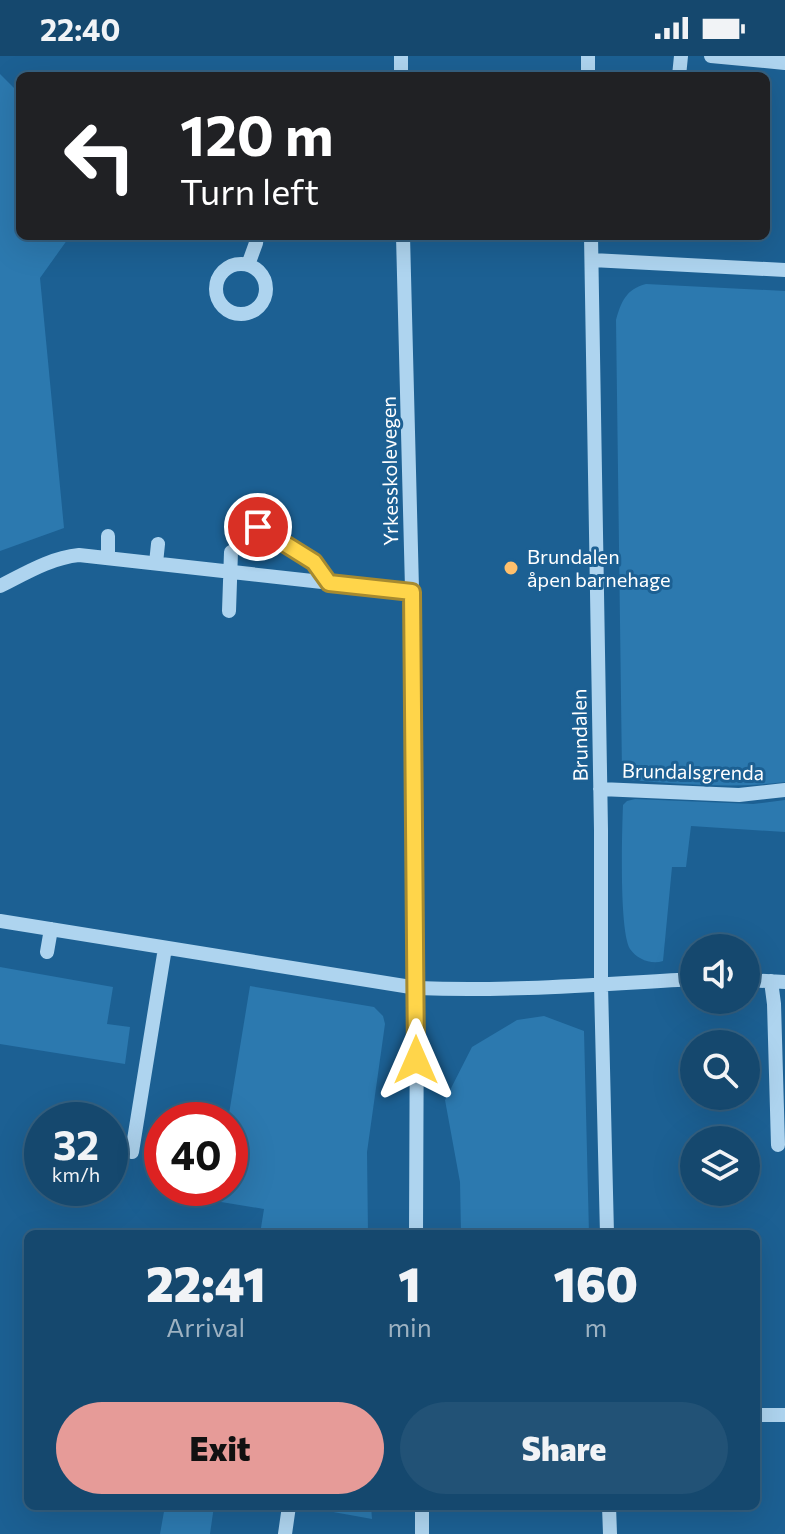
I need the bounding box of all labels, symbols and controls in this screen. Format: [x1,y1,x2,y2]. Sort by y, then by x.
text: 22:40 [40,10,120,47]
text: 120 m [180,99,334,168]
icon: left [48,104,152,208]
text: Turn left [180,168,319,212]
street label: Yrkesskolevegen [376,396,402,546]
pin [224,493,292,561]
icon: arrive [236,505,280,549]
place label: Brundalen åpen barnehage [527,544,670,591]
marker: Brundalen åpen barnehage [502,559,520,577]
street label: Brundalen [566,688,592,782]
street label: Brundalsgrenda [622,758,764,784]
map controls [680,934,760,1206]
button: sound [680,934,760,1014]
position arrow [374,1018,458,1102]
button: search [680,1030,760,1110]
speed limit sign: 40 [144,1102,248,1206]
text: 32 [53,1119,99,1168]
button: layers [680,1126,760,1206]
text: km/h [52,1162,100,1186]
text: 22:41 [146,1253,266,1312]
text: 1 [398,1253,421,1312]
text: 160 [554,1253,638,1312]
text: Arrival [166,1311,245,1342]
text: min [387,1311,432,1342]
text: m [584,1311,607,1342]
button: Exit [56,1402,384,1494]
button: Share [400,1402,728,1494]

